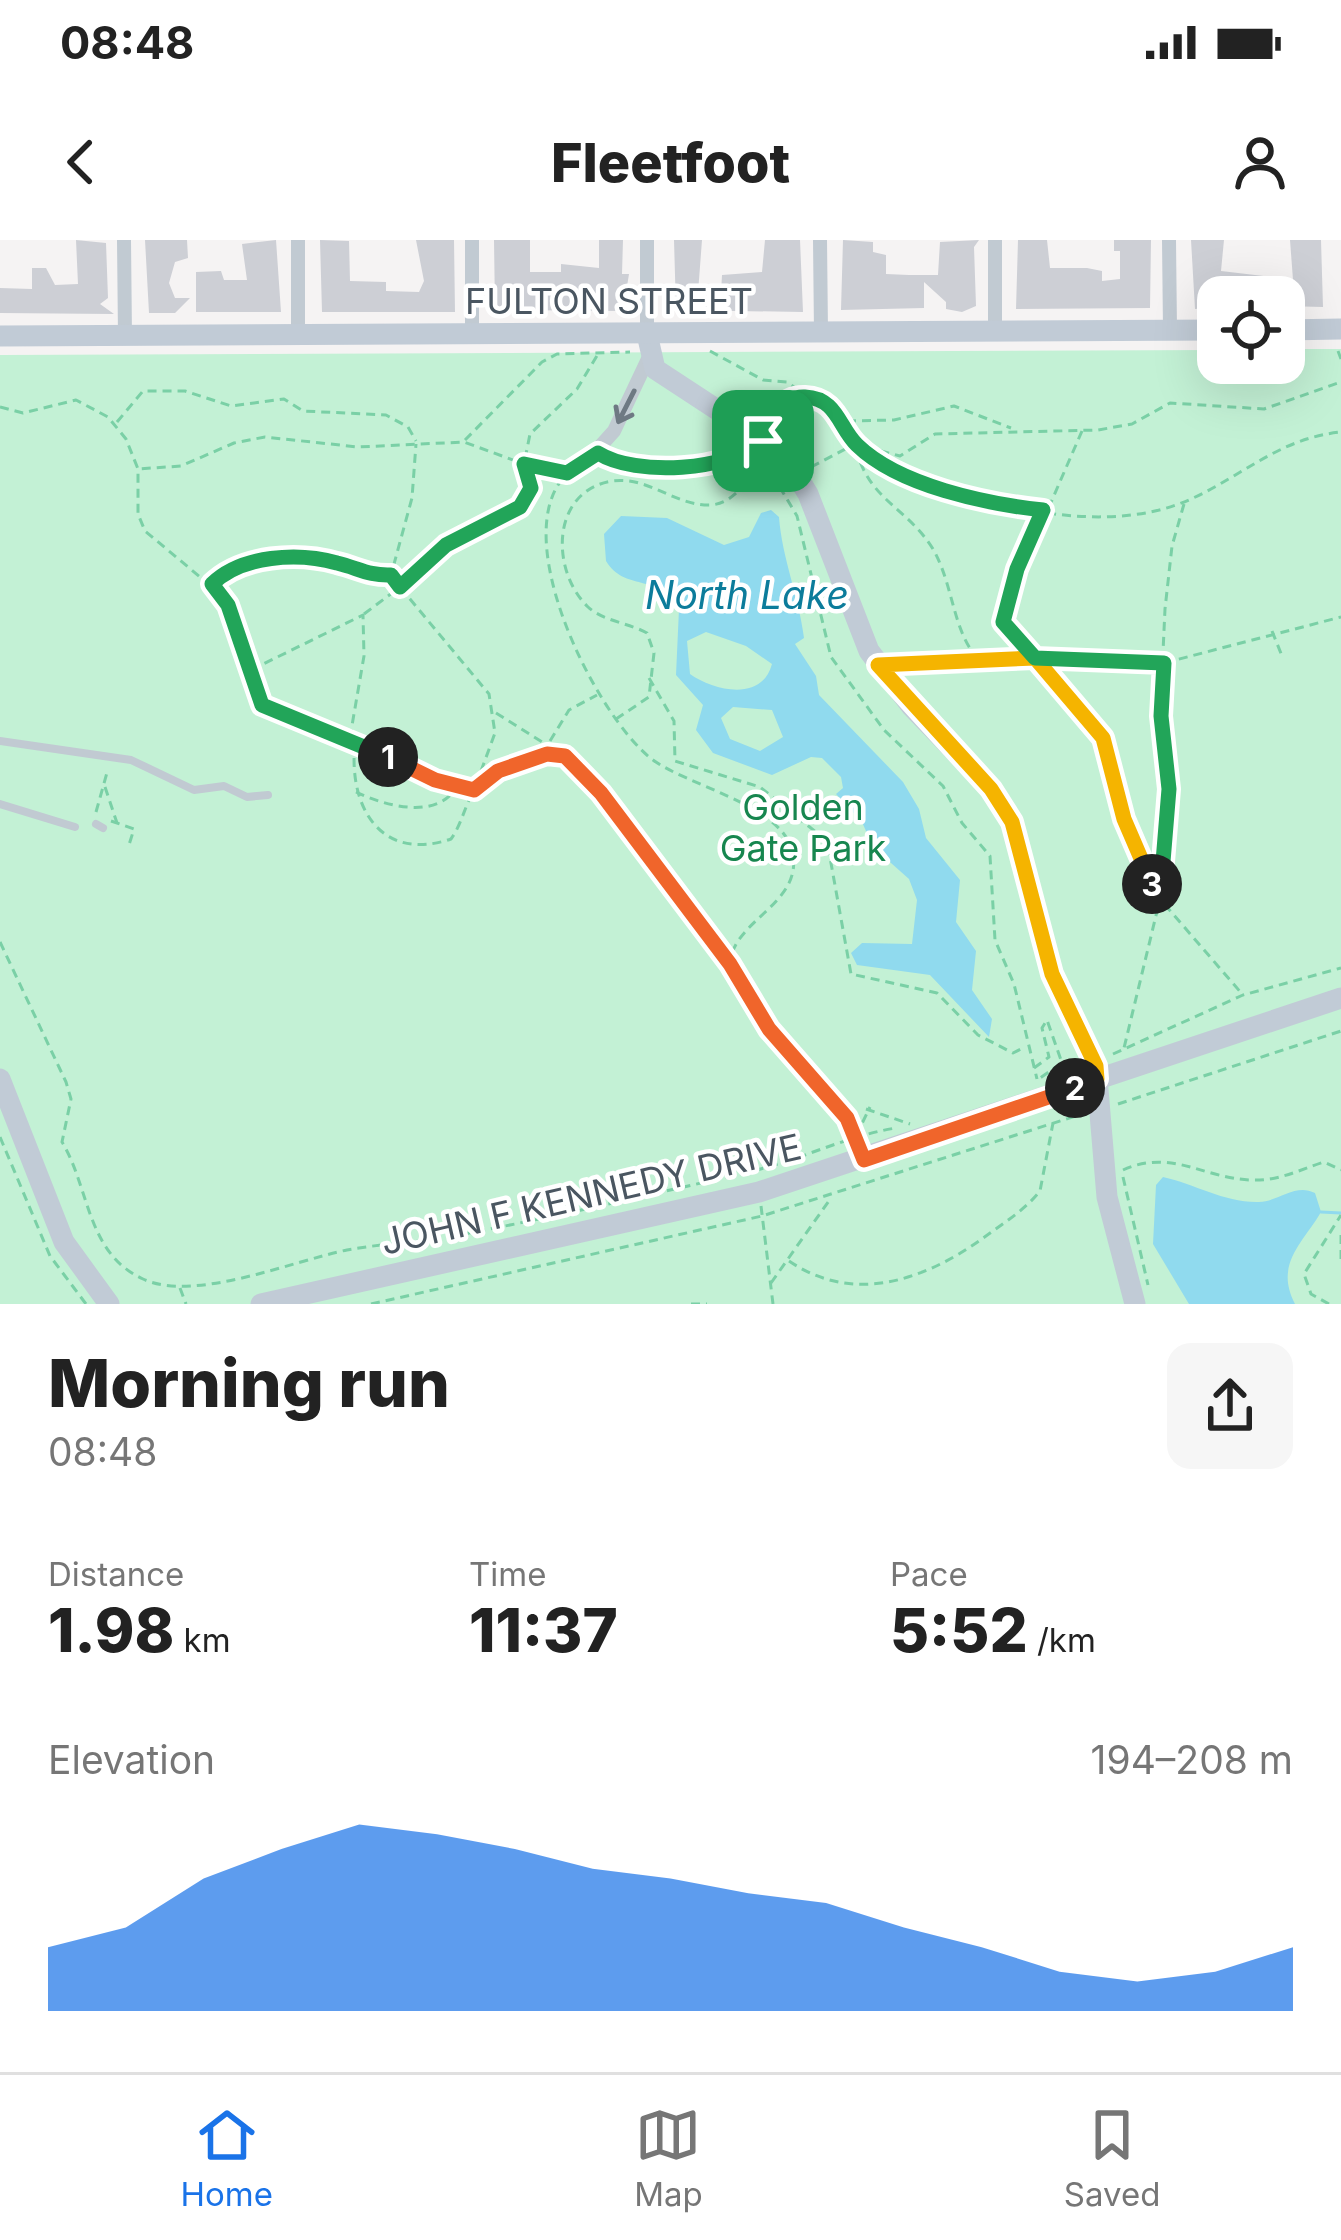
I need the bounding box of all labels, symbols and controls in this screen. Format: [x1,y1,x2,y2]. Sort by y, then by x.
text: 08:48 [60,15,194,70]
icon: back [48,129,114,195]
icon: person [1227,129,1293,195]
text: Fleetfoot [551,130,790,195]
map controls [1197,276,1305,384]
button: locate [1197,276,1305,384]
street label: FULTON STREET [465,279,753,323]
one-way arrow [614,389,637,424]
pin [712,390,814,492]
icon: arrive [730,408,796,474]
water label: North Lake [645,571,849,618]
pin: 1 [358,727,418,787]
text: 1 [381,737,395,777]
park label: Golden Gate Park [720,785,887,870]
pin: 3 [1122,854,1182,914]
text: 3 [1141,864,1163,904]
pin: 2 [1045,1058,1105,1118]
text: 2 [1065,1068,1085,1108]
street label: JOHN F KENNEDY DRIVE [377,1124,805,1264]
text: Morning run [48,1343,450,1423]
button: share [1167,1343,1293,1469]
text: 08:48 [48,1428,157,1475]
text: Distance [48,1554,184,1594]
text: Time [469,1554,546,1594]
text: Pace [890,1554,968,1594]
text: 1.98 [48,1594,174,1666]
text: 11:37 [469,1594,618,1666]
text: 5:52 [890,1594,1028,1666]
text: km [174,1620,231,1660]
text: /km [1028,1620,1096,1660]
text: Elevation [48,1736,215,1783]
text: 194–208 m [1091,1736,1293,1783]
tab: Home [181,2102,273,2214]
tab: Map [634,2102,703,2214]
tab: Saved [1064,2102,1160,2214]

